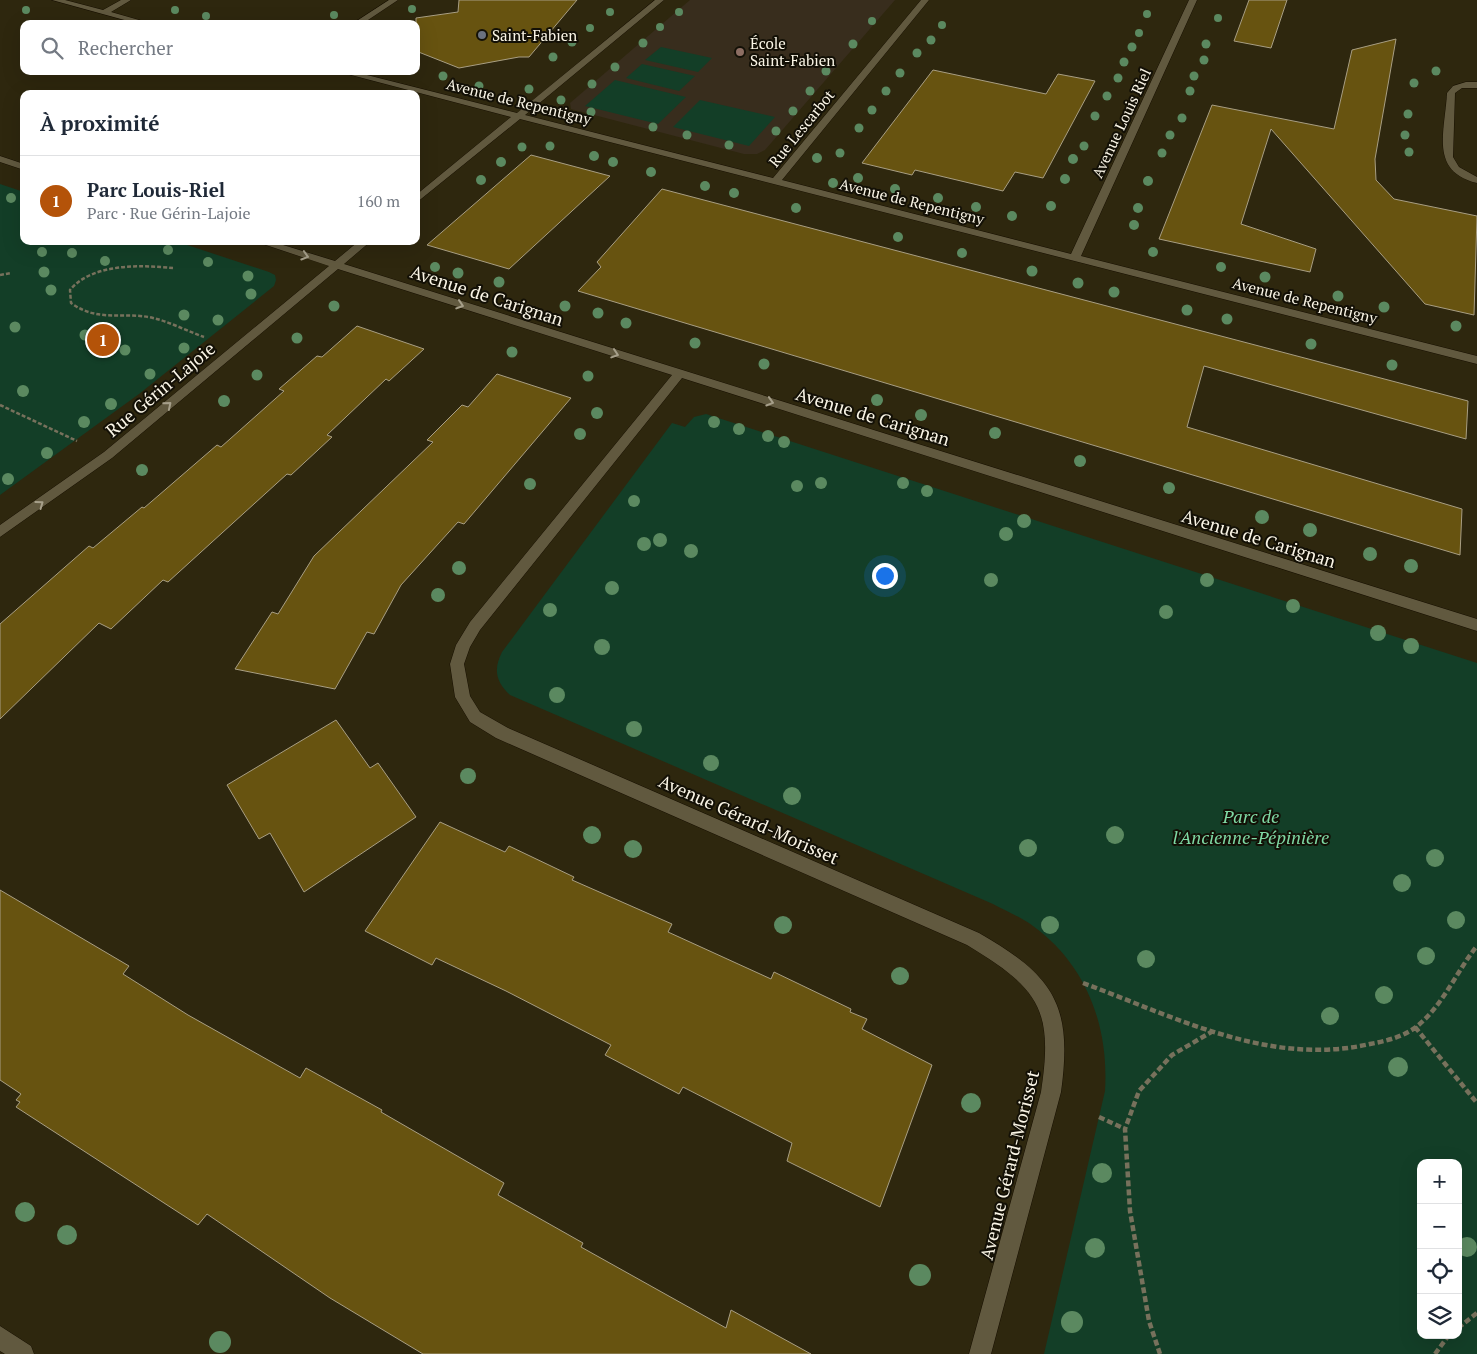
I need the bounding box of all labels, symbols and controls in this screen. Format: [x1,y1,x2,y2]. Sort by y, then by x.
search box [20,20,420,75]
place label: Saint-Fabien [492,25,577,45]
marker: Saint-Fabien [476,29,488,41]
place label: École Saint-Fabien [750,33,835,70]
icon: search [38,34,66,62]
text: Rechercher [78,35,173,60]
marker: École Saint-Fabien [734,46,746,58]
street label: Avenue Louis Riel [1087,65,1155,181]
street label: Avenue de Repentigny [445,73,594,129]
street label: Rue Lescarbot [764,85,839,171]
text: À proximité [40,109,160,137]
street label: Avenue de Repentigny [838,173,987,229]
text: Parc Louis-Riel [87,177,225,202]
text: 1 [51,190,61,212]
text: 160 m [357,190,400,212]
text: Parc · Rue Gérin-Lajoie [87,202,251,224]
one-way arrow [301,250,309,260]
street label: Avenue de Carignan [407,259,567,331]
street label: Avenue de Repentigny [1231,272,1380,328]
one-way arrow [456,299,464,309]
pin: 1 [87,321,119,359]
street label: Rue Gérin-Lajoie [100,336,220,442]
one-way arrow [611,348,619,358]
street label: Avenue de Carignan [793,381,953,451]
one-way arrow [766,397,774,407]
one-way arrow [163,402,172,411]
one-way arrow [34,501,44,510]
street label: Avenue de Carignan [1179,503,1339,573]
your location [872,563,898,589]
street label: Avenue Gérard-Morisset [655,768,843,870]
park label: Parc de l'Ancienne-Pépinière [1173,804,1329,849]
street label: Avenue Gérard-Morisset [974,1067,1044,1262]
map controls [1417,1159,1462,1339]
button: + [1417,1159,1462,1204]
button: − [1417,1204,1462,1249]
button: locate [1417,1249,1462,1294]
button: layers [1417,1294,1462,1339]

